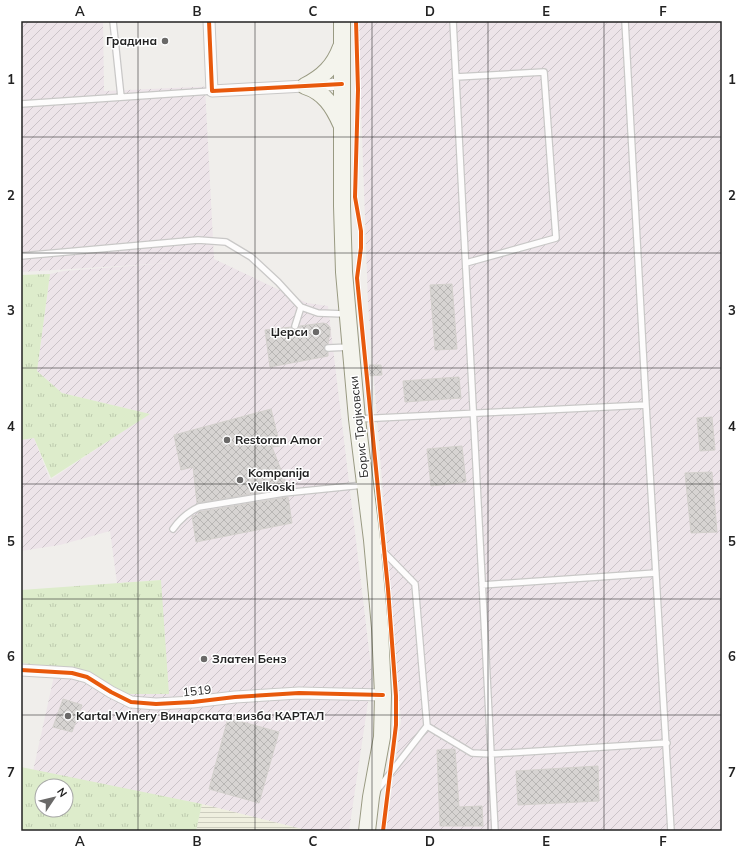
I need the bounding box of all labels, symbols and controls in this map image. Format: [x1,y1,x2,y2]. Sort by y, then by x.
text: A [75,3,85,19]
text: B [193,3,202,19]
text: C [309,3,318,19]
text: D [425,3,435,19]
text: E [542,3,550,19]
text: F [659,3,667,19]
place label: Градина [106,33,157,48]
marker: Градина [160,36,170,46]
text: 1 [7,71,15,87]
text: 1 [728,71,736,87]
text: 2 [7,187,15,203]
text: 2 [728,187,736,203]
text: 3 [7,302,15,318]
text: 3 [728,302,736,318]
place label: Џерси [271,324,308,339]
marker: Џерси [311,327,321,337]
street label: Борис Трајковски [346,375,371,479]
text: 4 [7,418,15,434]
text: 4 [728,418,736,434]
place label: Restoran Amor [235,432,322,447]
marker: Restoran Amor [222,435,232,445]
place label: Kompanija Velkoski [247,465,310,494]
marker: Kompanija Velkoski [235,475,245,485]
text: 5 [7,533,15,549]
text: 5 [728,533,736,549]
text: 6 [7,648,15,664]
text: 6 [728,648,736,664]
place label: Златен Бенз [212,651,287,666]
marker: Златен Бенз [199,654,209,664]
street label: 1519 [182,682,212,699]
place label: Kartal Winery Винарската визба КАРТАЛ [76,708,324,723]
marker: Kartal Winery Винарската визба КАРТАЛ [63,711,73,721]
text: 7 [7,764,15,780]
text: 7 [728,764,736,780]
north arrow [34,778,74,818]
text: N [54,785,70,800]
text: A [75,833,85,849]
text: B [193,833,202,849]
text: C [309,833,318,849]
text: D [425,833,435,849]
text: E [542,833,550,849]
text: F [659,833,667,849]

